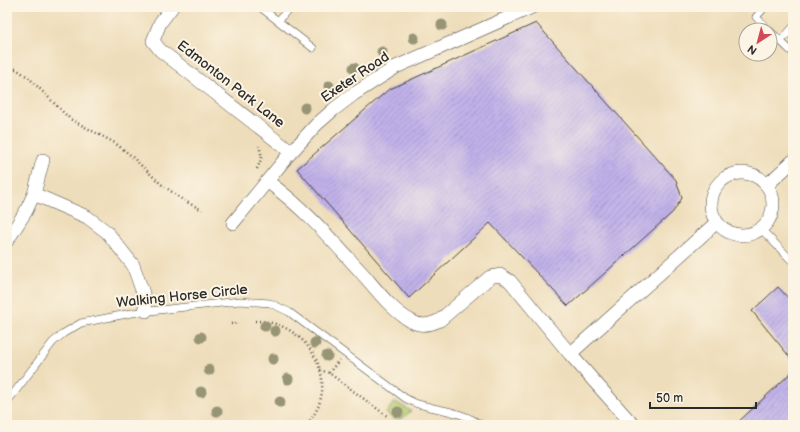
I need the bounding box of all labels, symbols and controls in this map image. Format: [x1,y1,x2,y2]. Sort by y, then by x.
north arrow [738,22,778,62]
street label: Edmonton Park Lane [174,37,288,131]
text: N [745,42,760,57]
street label: Exeter Road [318,48,392,106]
street label: Walking Horse Circle [116,281,248,311]
scale bar [650,384,756,410]
text: 50 m [656,391,683,406]

